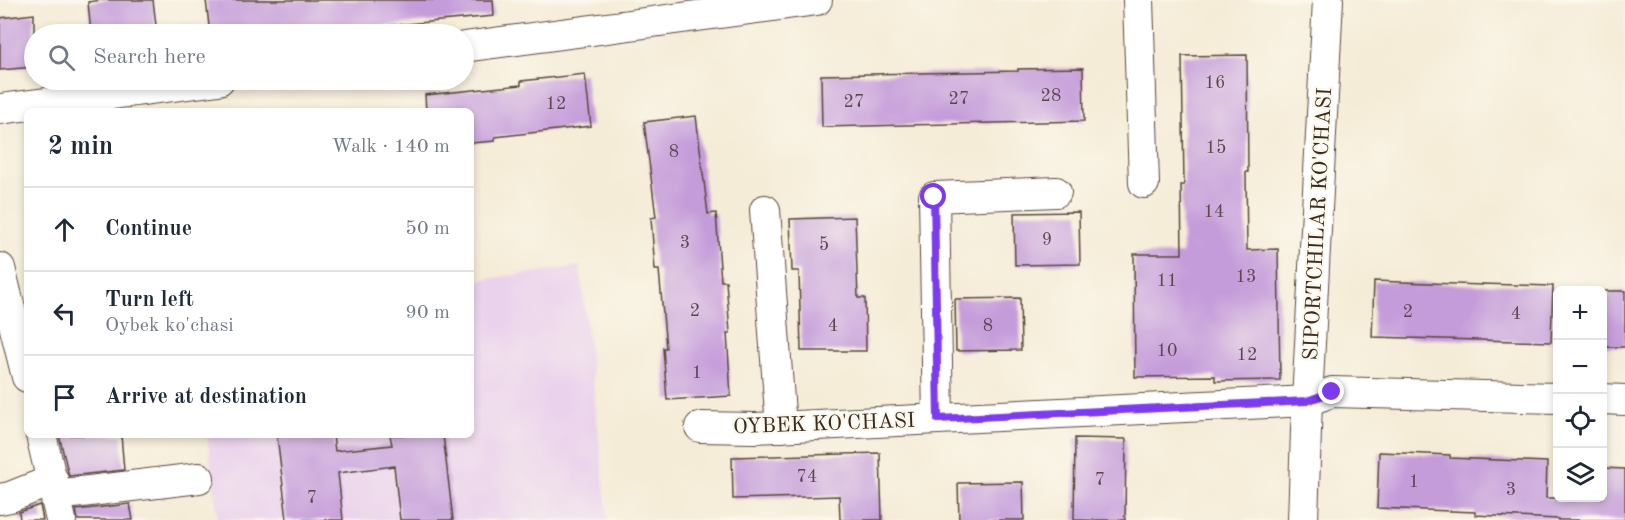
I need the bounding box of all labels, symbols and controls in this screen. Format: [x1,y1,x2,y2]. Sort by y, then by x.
search box [24,24,474,90]
icon: search [45,41,78,74]
text: Search here [93,46,206,68]
house number: 16 [1205,74,1225,92]
house number: 28 [1041,87,1061,105]
street label: SIPORTCHILAR KO'CHASI [1301,87,1336,361]
house number: 27 [949,90,969,108]
house number: 27 [844,93,864,111]
house number: 12 [546,95,566,113]
text: 2 min [48,134,113,160]
text: Walk · 140 m [331,137,450,157]
house number: 15 [1206,139,1226,157]
house number: 8 [669,143,679,161]
route start [920,183,946,209]
house number: 14 [1204,203,1224,221]
icon: ahead [48,213,81,246]
text: Continue [105,218,192,240]
text: 50 m [405,219,450,239]
house number: 9 [1042,231,1052,249]
house number: 3 [680,234,690,252]
house number: 5 [819,236,829,254]
house number: 13 [1236,268,1256,286]
house number: 11 [1157,272,1177,290]
map controls [1553,286,1607,502]
button: + [1553,286,1607,340]
text: Turn left [105,289,194,311]
icon: left [48,297,81,330]
house number: 2 [690,302,700,320]
text: 90 m [405,303,450,323]
house number: 2 [1403,303,1413,321]
house number: 4 [1511,305,1521,323]
text: Oybek ko'chasi [105,316,234,336]
house number: 4 [828,317,838,335]
house number: 8 [983,317,993,335]
button: − [1553,340,1607,394]
house number: 10 [1157,342,1177,360]
house number: 12 [1237,346,1257,364]
house number: 1 [692,364,702,382]
route end [1318,378,1344,404]
icon: arrive [48,381,81,414]
text: Arrive at destination [105,386,307,408]
button: locate [1553,394,1607,448]
street label: OYBEK KO'CHASI [733,411,915,438]
button: layers [1553,448,1607,502]
house number: 74 [797,468,817,486]
house number: 7 [1095,471,1105,489]
house number: 1 [1409,473,1419,491]
house number: 3 [1506,481,1516,499]
house number: 7 [307,489,317,507]

